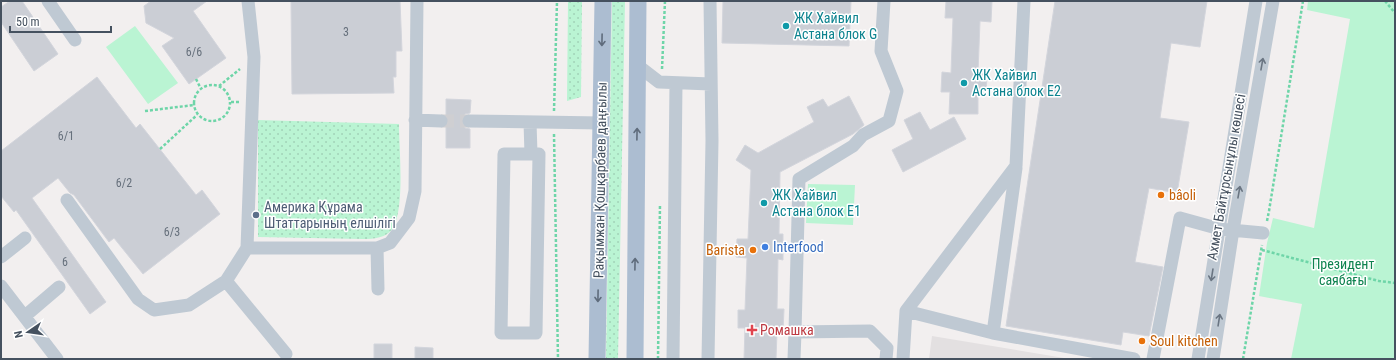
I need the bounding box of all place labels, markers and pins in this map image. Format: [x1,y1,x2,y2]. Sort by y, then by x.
place label: ЖК Хайвил Астана блок G [794,10,877,42]
marker: ЖК Хайвил Астана блок G [781,21,791,31]
place label: ЖК Хайвил Астана блок E2 [972,67,1061,99]
marker: ЖК Хайвил Астана блок E2 [959,78,969,88]
place label: ЖК Хайвил Астана блок E1 [772,187,861,219]
place label: bâoli [1169,187,1196,203]
marker: bâoli [1156,190,1166,200]
marker: ЖК Хайвил Астана блок E1 [759,198,769,208]
place label: Америка Құрама Штаттарының елшілігі [264,199,396,231]
marker: Америка Құрама Штаттарының елшілігі [251,210,261,220]
place label: Interfood [773,239,824,255]
place label: Barista [706,242,745,258]
marker: Interfood [760,242,770,252]
marker: Barista [748,245,758,255]
place label: Ромашка [760,322,814,338]
marker: Ромашка [747,325,757,335]
place label: Soul kitchen [1150,333,1218,349]
marker: Soul kitchen [1137,336,1147,346]

